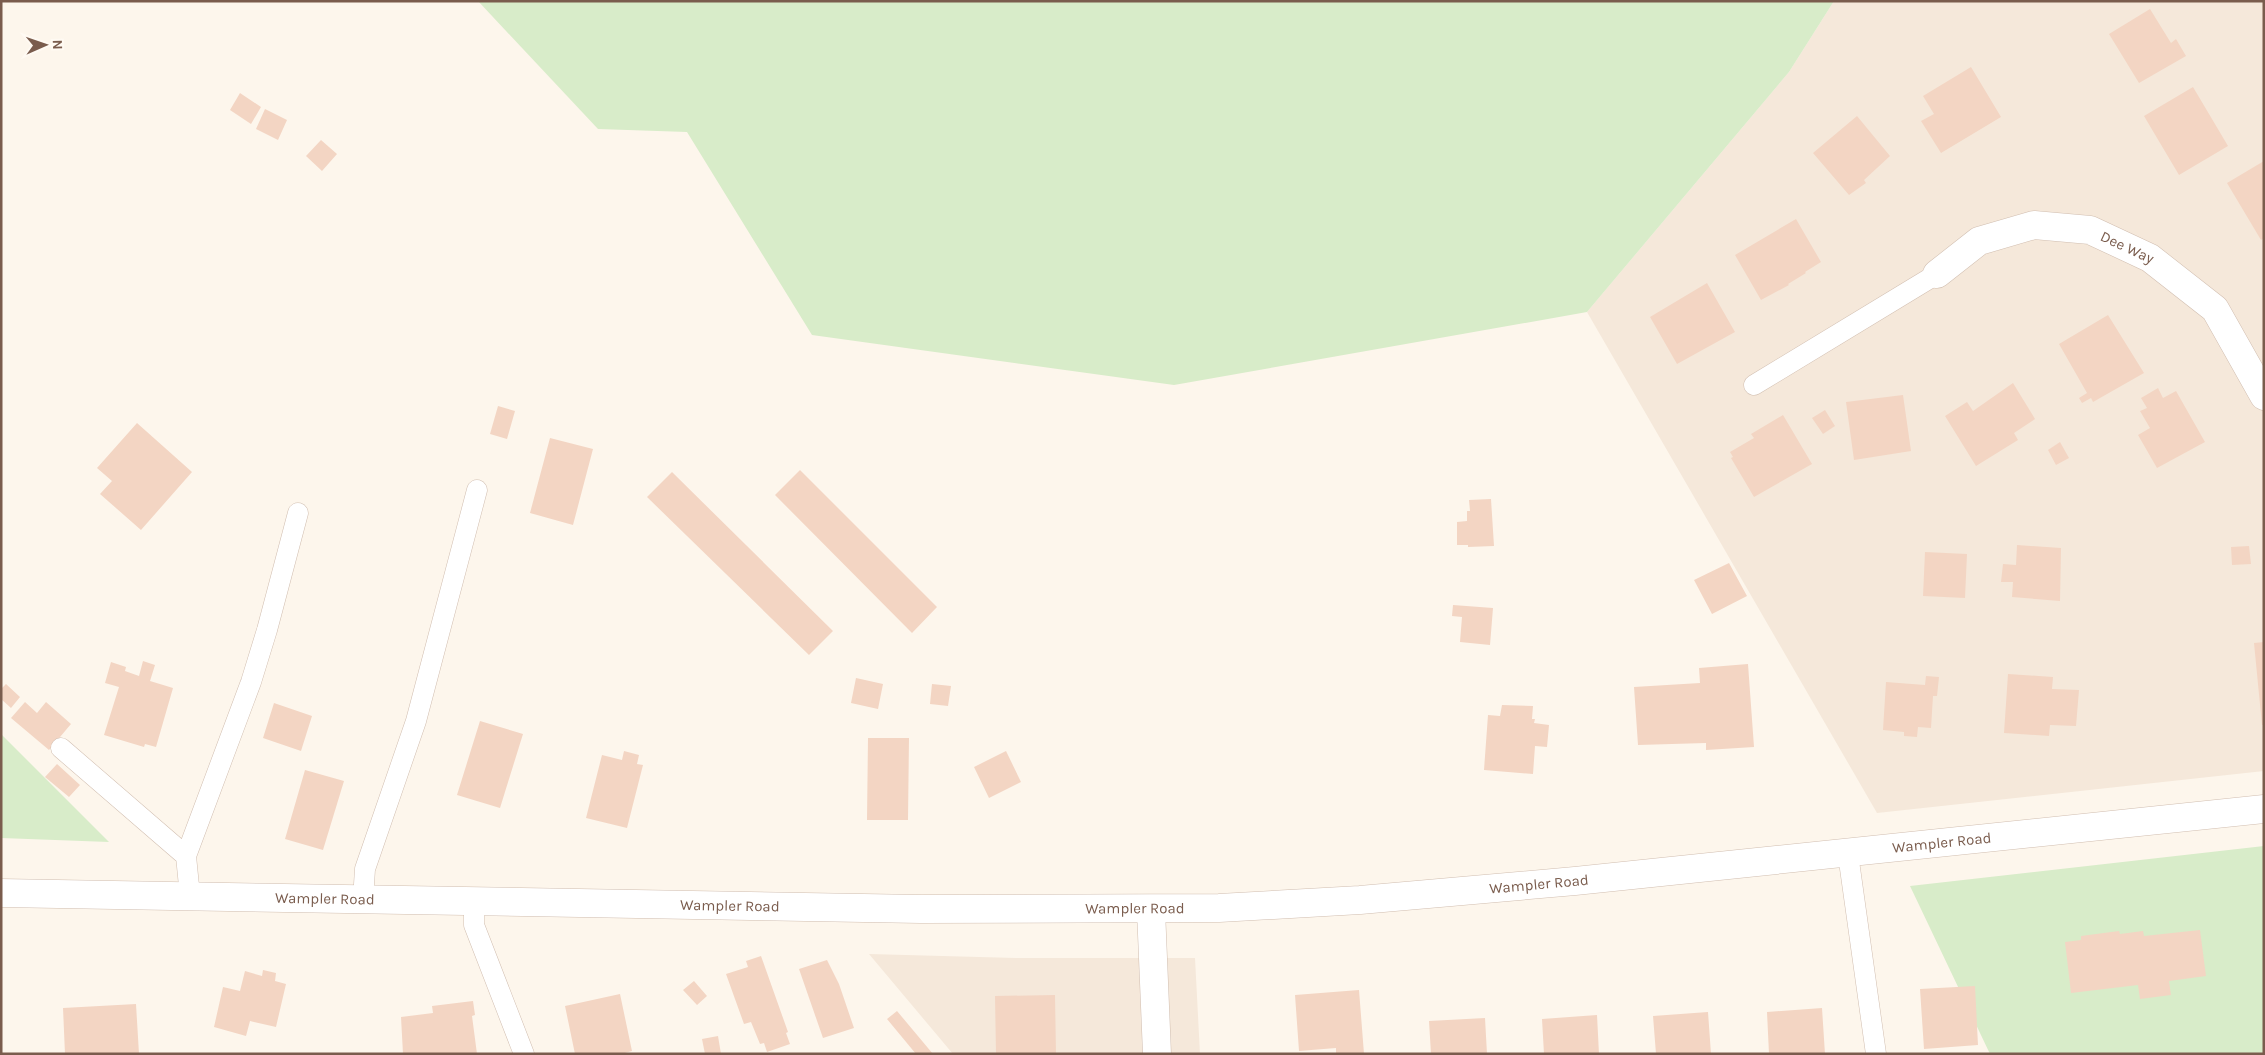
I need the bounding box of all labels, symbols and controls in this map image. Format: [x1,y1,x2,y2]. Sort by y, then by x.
north arrow [20,20,70,70]
text: N [49,39,66,50]
street label: Dee Way [2098,227,2157,268]
street label: Wampler Road [1891,829,1992,857]
street label: Wampler Road [1489,871,1589,898]
street label: Wampler Road [275,889,375,908]
street label: Wampler Road [680,896,780,916]
street label: Wampler Road [1085,899,1185,917]

